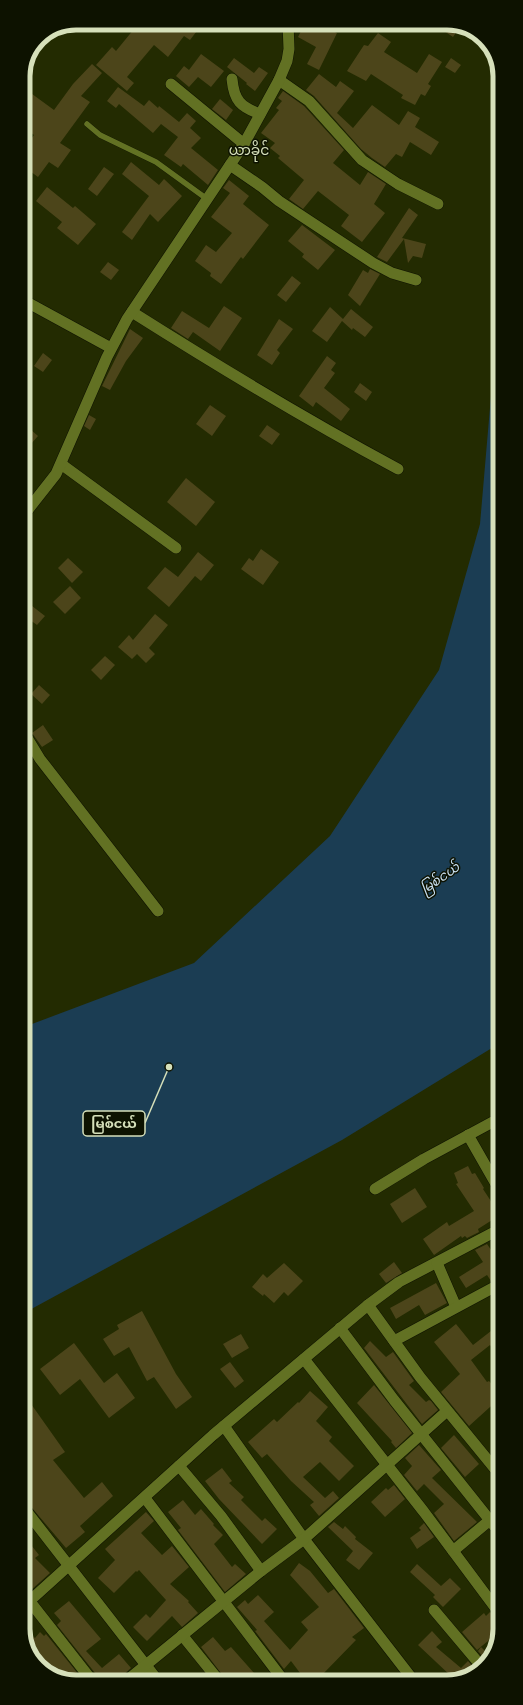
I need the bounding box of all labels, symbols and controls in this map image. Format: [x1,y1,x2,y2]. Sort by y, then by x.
district label: ယာခိုင် [229,140,269,162]
water label: မြစ်ငယ် [417,857,466,900]
callout: မြစ်ငယ် [83,1111,145,1136]
text: မြစ်ငယ် [91,1114,137,1134]

